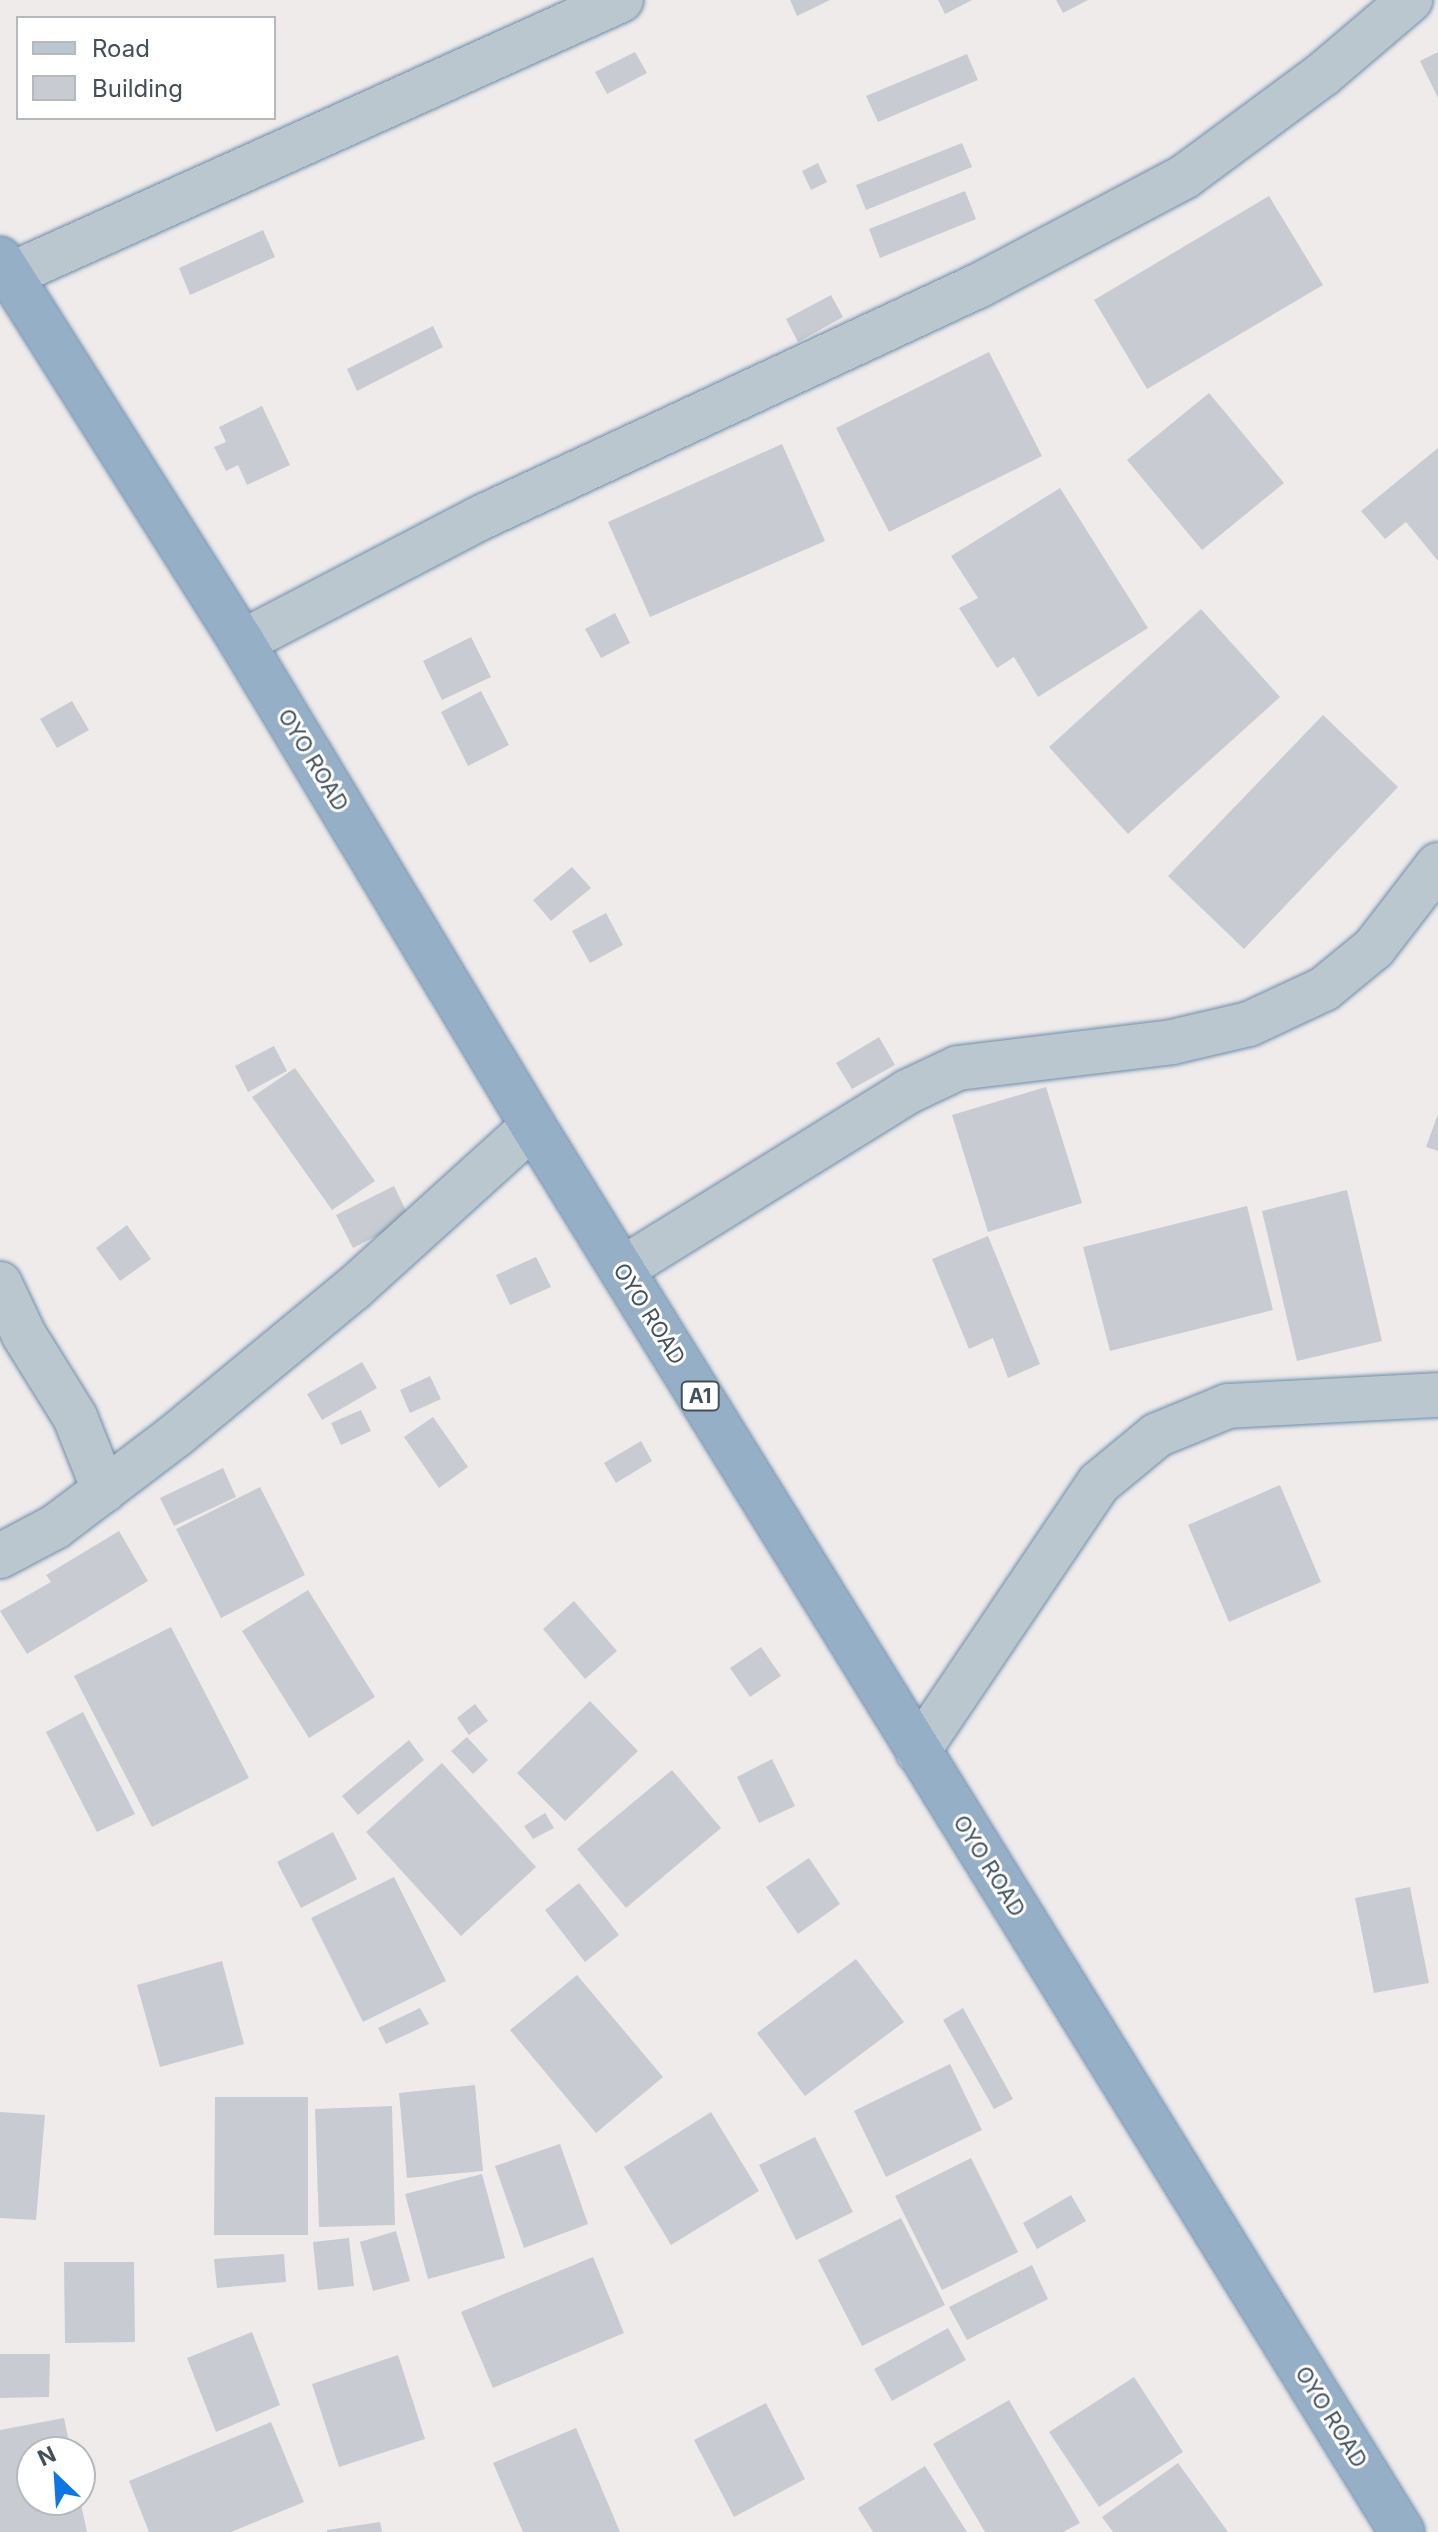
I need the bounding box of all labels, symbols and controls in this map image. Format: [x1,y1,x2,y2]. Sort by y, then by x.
legend [16,16,276,120]
text: Road [92,34,150,63]
text: Building [92,74,183,103]
street label: OYO ROAD [272,704,354,816]
street label: OYO ROAD [607,1258,691,1370]
road number: A1 [680,1380,720,1412]
street label: OYO ROAD [947,1810,1031,1922]
street label: OYO ROAD [1289,2361,1373,2473]
north arrow [16,2436,96,2516]
text: N [34,2441,60,2471]

